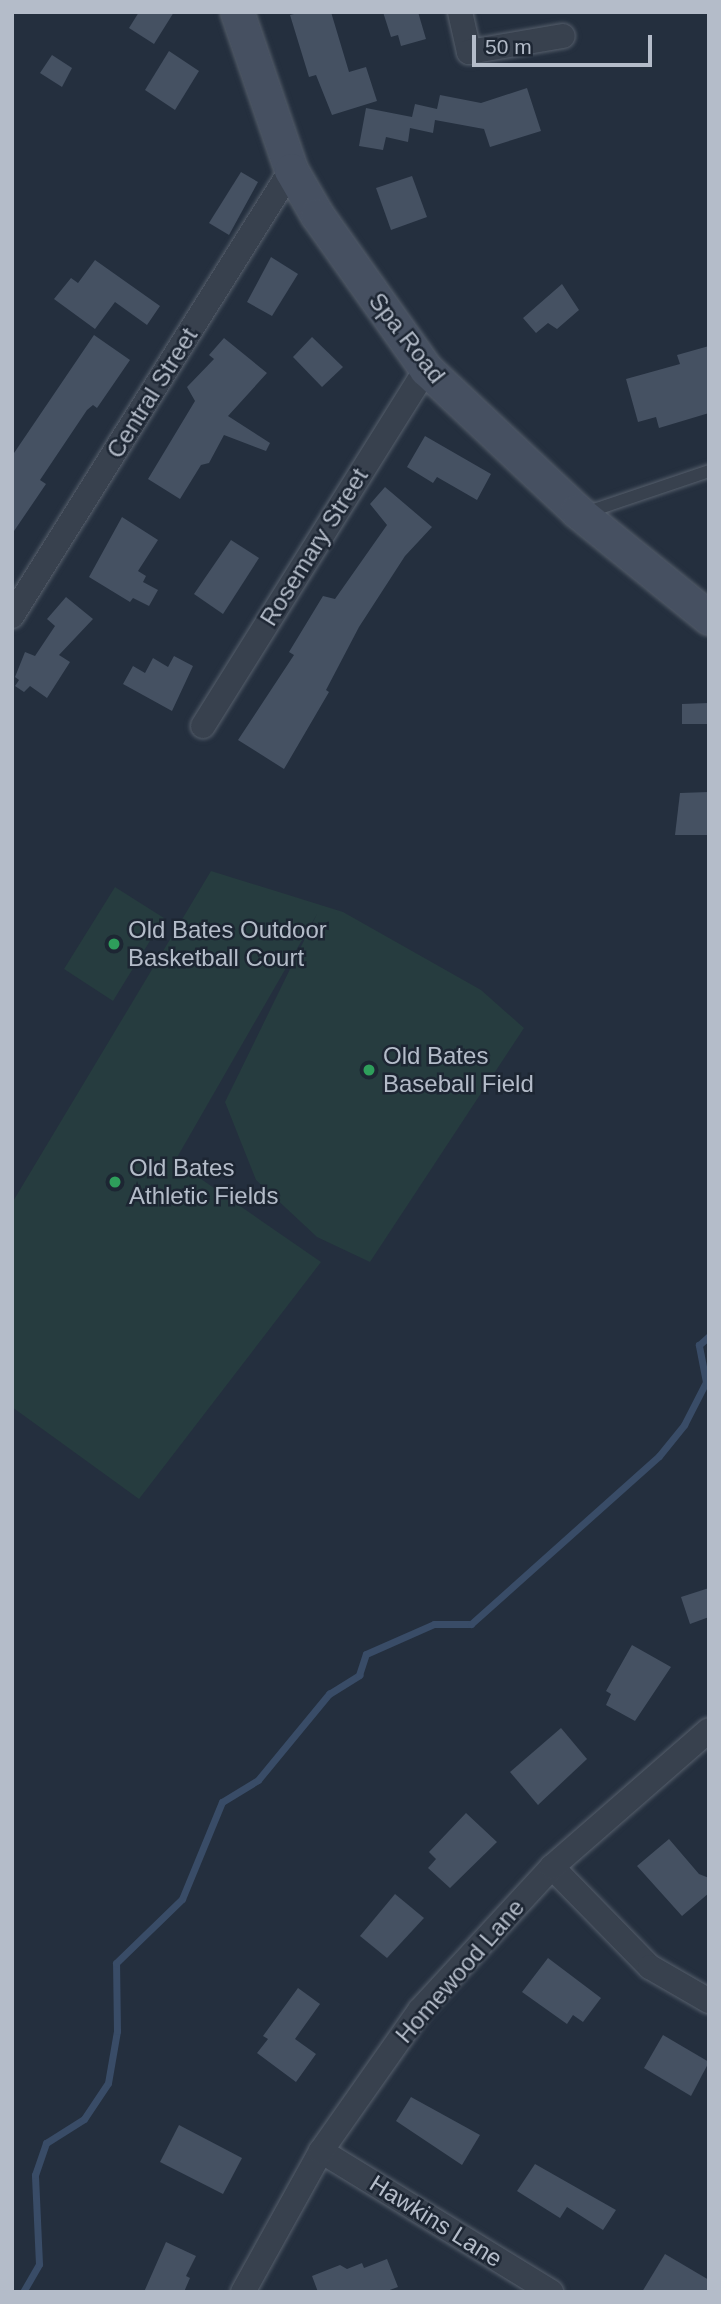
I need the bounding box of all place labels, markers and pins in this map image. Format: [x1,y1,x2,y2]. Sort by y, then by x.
place label: Old Bates Outdoor Basketball Court [128,916,327,972]
marker: Old Bates Outdoor Basketball Court [106,936,122,952]
place label: Old Bates Baseball Field [383,1042,534,1098]
marker: Old Bates Baseball Field [361,1062,377,1078]
place label: Old Bates Athletic Fields [129,1154,278,1210]
marker: Old Bates Athletic Fields [107,1174,123,1190]

